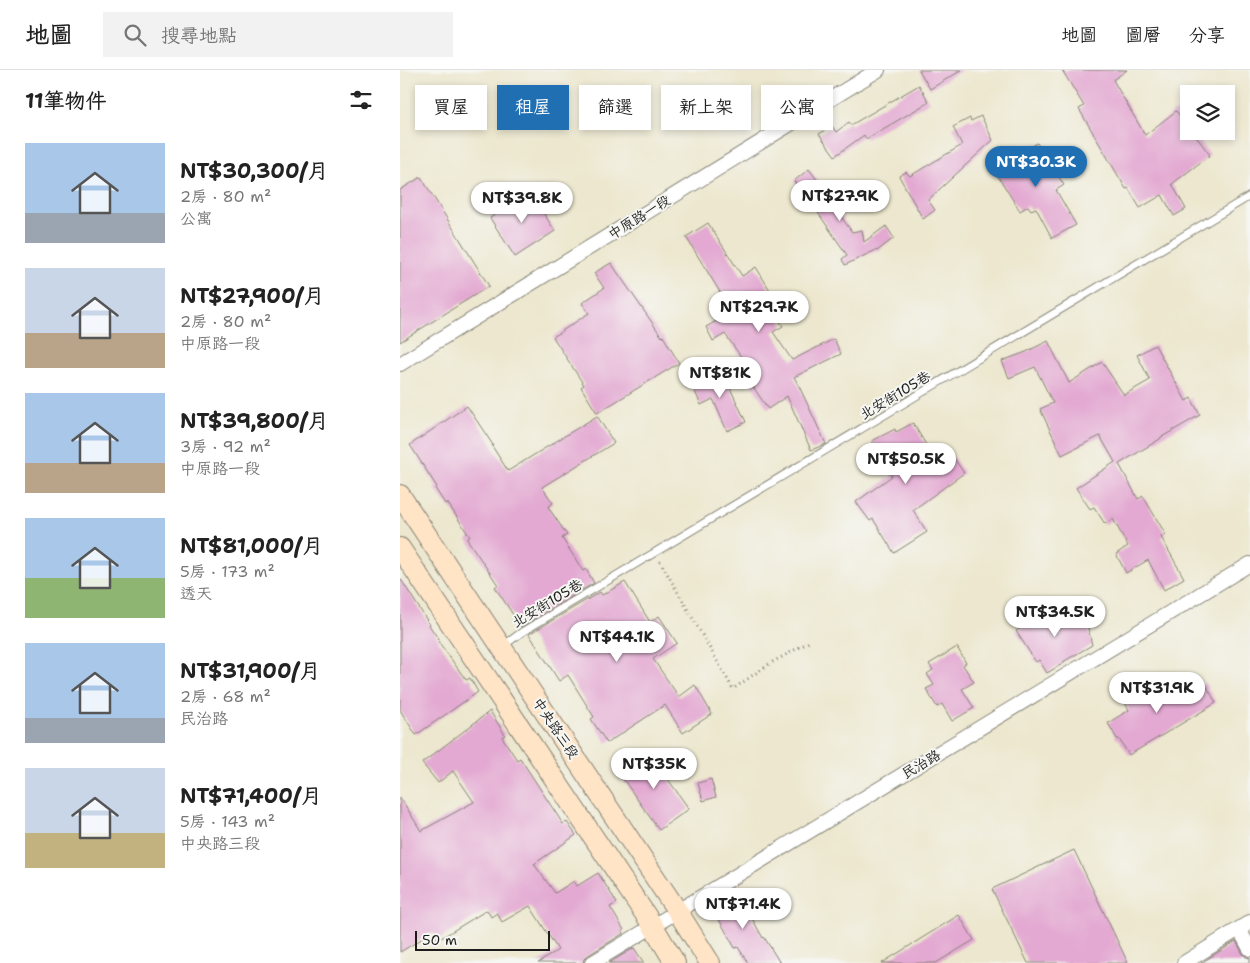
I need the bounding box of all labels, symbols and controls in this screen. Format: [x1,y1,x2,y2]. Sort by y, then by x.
search box [103,12,453,57]
text: 地圖 [25,19,73,51]
icon: search [121,21,149,49]
text: 搜尋地點 [161,23,237,48]
text: 地圖 [1061,23,1097,47]
text: 圖層 [1125,23,1161,47]
text: 分享 [1189,23,1225,47]
chip: 買屋 [415,85,487,130]
chip: 租屋 [497,85,569,130]
chip: 篩選 [579,85,651,130]
chip: 新上架 [661,85,751,130]
chip: 公寓 [761,85,833,130]
map controls [1180,85,1235,140]
button: layers [1180,85,1235,140]
icon: filters [347,86,375,114]
text: 11筆物件 [25,87,107,115]
pin: NT$30.3K [984,146,1088,188]
text: NT$30.3K [996,151,1076,172]
text: NT$30,300/月 [180,157,328,185]
icon: home [65,163,125,223]
pin: NT$27.9K [788,180,892,222]
pin: NT$39.8K [470,182,574,224]
text: NT$27.9K [802,185,878,206]
text: 2房 · 80 m² [180,186,271,207]
text: NT$39.8K [482,187,562,208]
street label: 中原路一段 [605,191,673,243]
text: 公寓 [180,208,212,229]
text: NT$27,900/月 [180,282,325,310]
icon: home [65,288,125,348]
pin: NT$29.7K [707,290,811,333]
text: NT$29.7K [720,296,798,317]
text: 2房 · 80 m² [180,311,271,332]
text: 中原路一段 [180,333,260,354]
pin: NT$81K [679,356,761,399]
text: NT$81K [689,362,751,383]
street label: 北安街105巷 [856,366,935,423]
text: NT$39,800/月 [180,407,329,435]
icon: home [65,413,125,473]
text: 3房 · 92 m² [180,436,271,457]
pin: NT$50.5K [854,442,958,485]
text: NT$50.5K [867,448,945,469]
text: 中原路一段 [180,458,260,479]
text: NT$81,000/月 [180,532,323,560]
icon: home [65,538,125,598]
text: 5房 · 173 m² [180,561,275,582]
street label: 北安街105巷 [508,574,587,631]
text: 透天 [180,583,212,604]
pin: NT$34.5K [1003,596,1107,638]
text: NT$34.5K [1015,601,1095,622]
pin: NT$44.1K [565,620,669,663]
text: NT$44.1K [580,626,654,647]
text: NT$31,900/月 [180,657,321,685]
icon: home [65,663,125,723]
pin: NT$31.9K [1105,672,1209,714]
text: NT$31.9K [1120,677,1194,698]
text: 2房 · 68 m² [180,686,271,707]
street label: 中央路三段 [529,694,583,762]
text: 民治路 [180,708,228,729]
street label: 民治路 [898,745,944,783]
pin: NT$35K [613,748,695,790]
text: NT$35K [622,753,686,774]
text: NT$71,400/月 [180,782,322,810]
icon: home [65,788,125,848]
text: 5房 · 143 m² [180,811,275,832]
text: 中央路三段 [180,833,260,854]
pin: NT$71.4K [691,888,795,930]
text: NT$71.4K [706,893,780,914]
scale bar [415,928,550,951]
text: 50 m [422,931,457,949]

